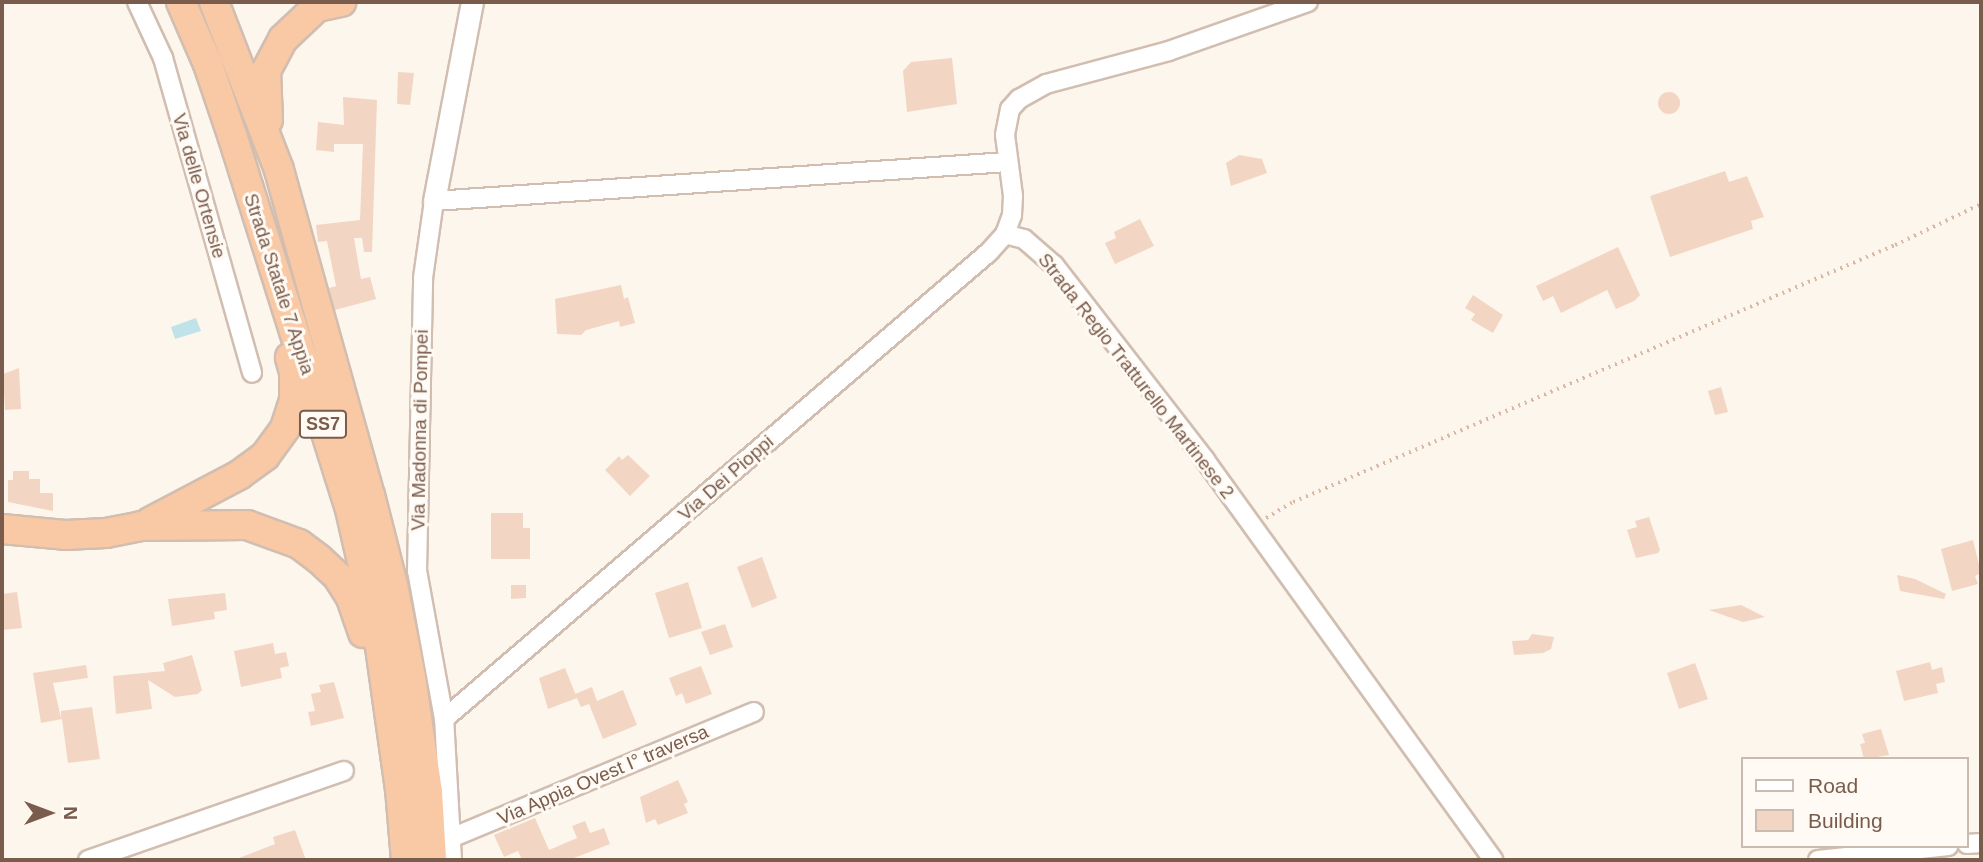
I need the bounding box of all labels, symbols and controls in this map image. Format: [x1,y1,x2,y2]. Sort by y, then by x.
street label: Via delle Ortensie [167,111,231,261]
street label: Strada Statale 7 Appia [239,190,319,378]
street label: Strada Regio Tratturello Martinese 2 [1033,249,1239,503]
street label: Via Madonna di Pompei [407,329,433,531]
road number: SS7 [298,410,348,438]
street label: Via Dei Pioppi [674,430,778,526]
street label: Via Appia Ovest I° traversa [494,720,712,830]
legend [1742,757,1969,848]
text: Road [1808,774,1858,797]
north arrow [14,778,84,848]
text: N [60,806,81,820]
text: Building [1808,809,1883,832]

